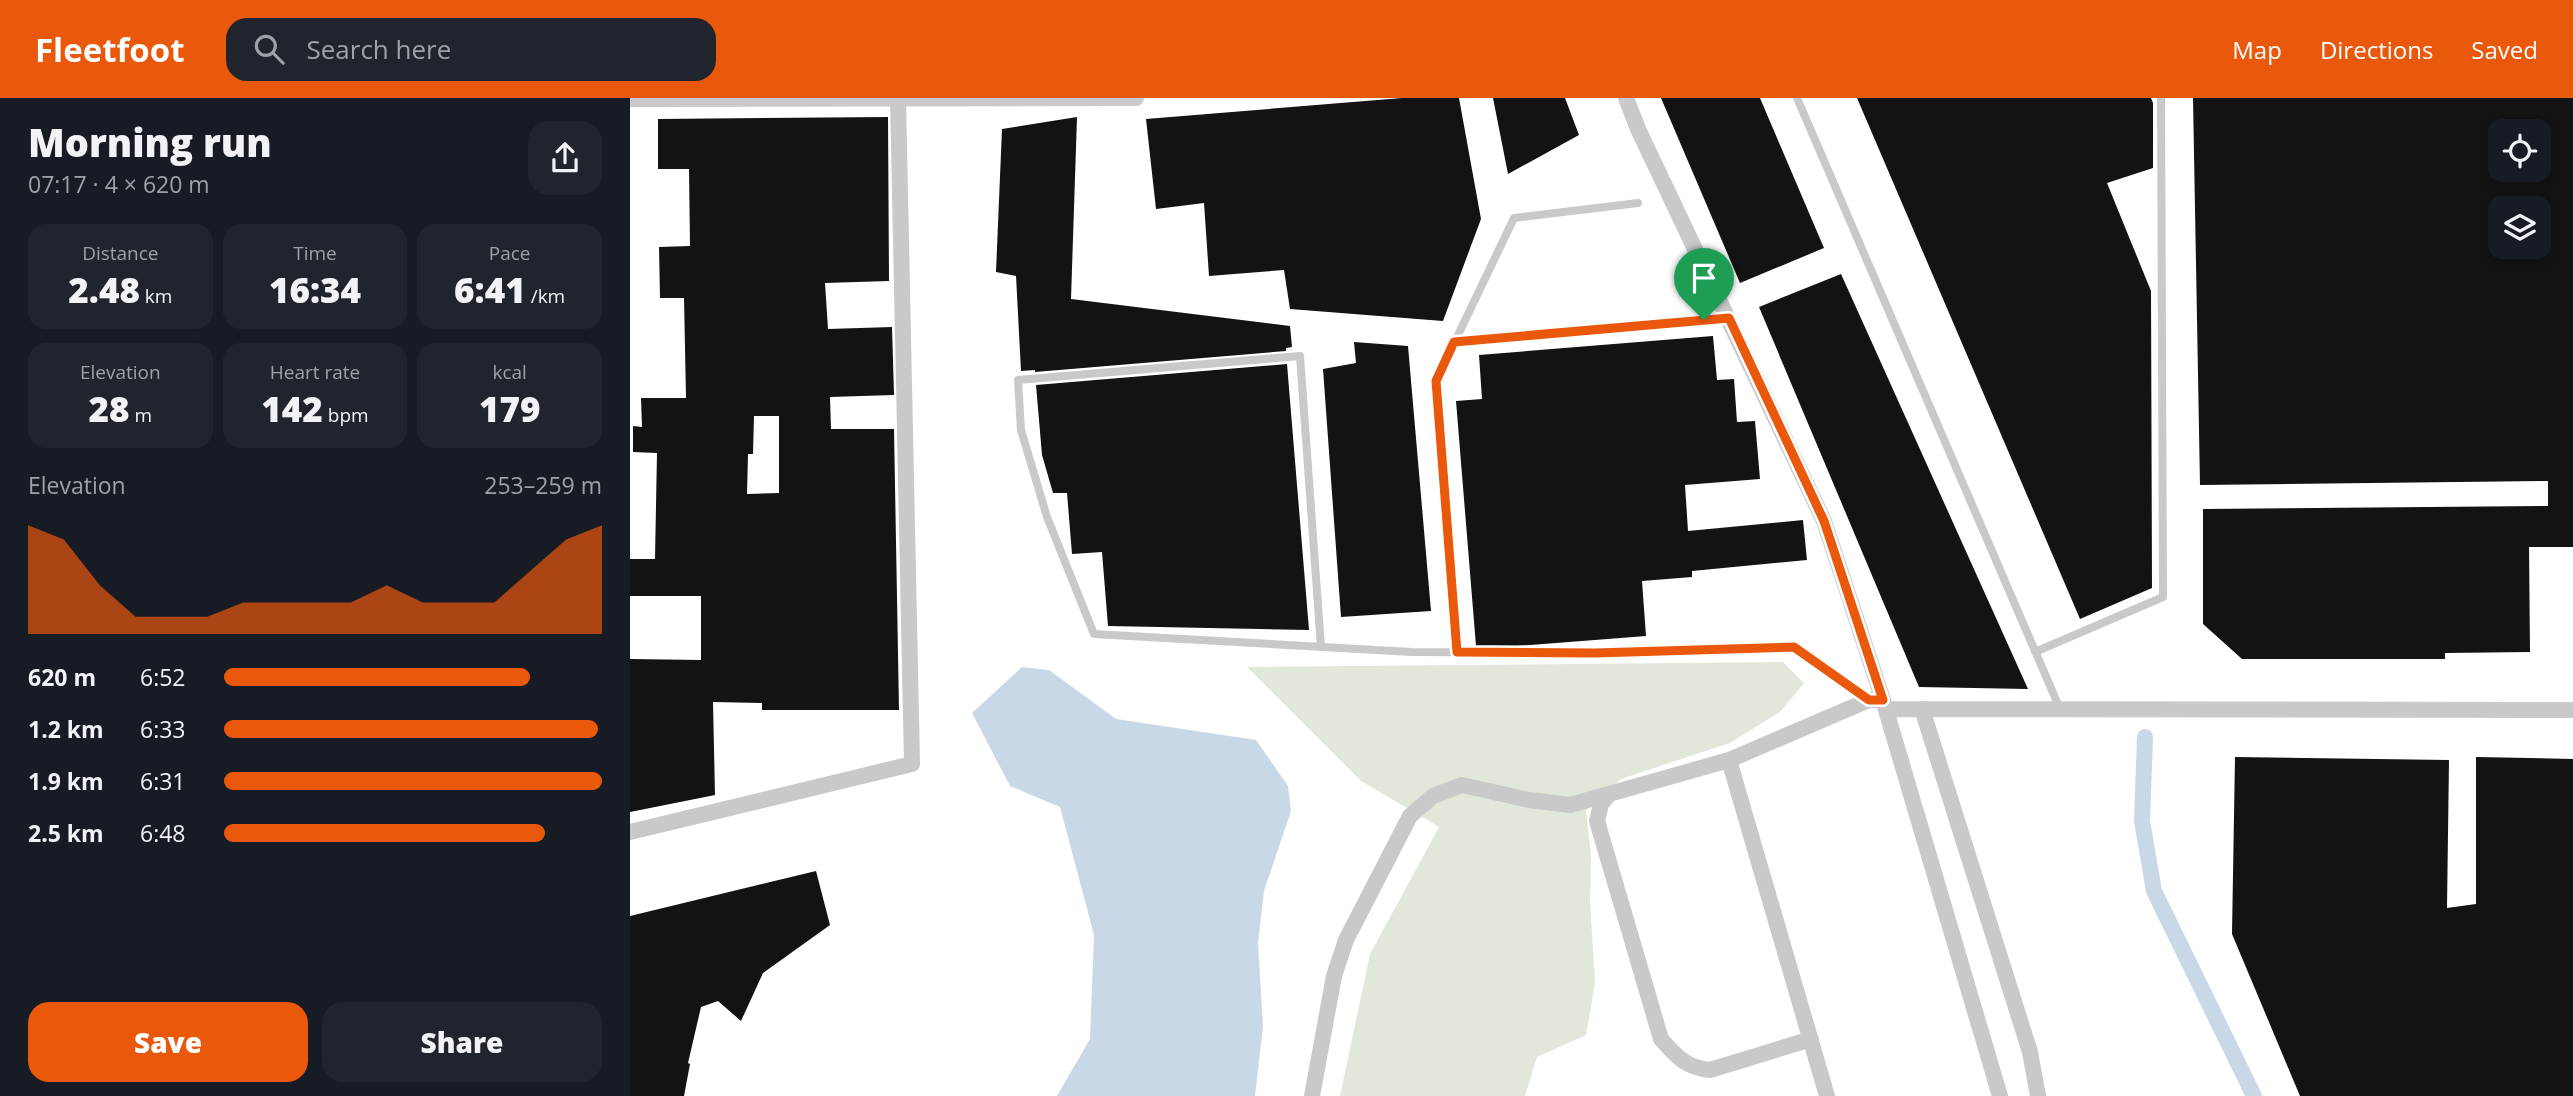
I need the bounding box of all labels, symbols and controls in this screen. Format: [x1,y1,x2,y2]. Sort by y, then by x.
search box [226,18,716,81]
text: Fleetfoot [35,27,184,72]
icon: search [250,30,288,68]
text: Search here [306,31,451,67]
text: Map [2232,33,2282,66]
text: Directions [2320,33,2433,66]
text: Saved [2471,33,2538,66]
text: Morning run [28,116,272,168]
map controls [2488,119,2551,259]
button: locate [2488,119,2551,182]
button: share [528,121,602,195]
text: 07:17 · 4 × 620 m [28,168,210,200]
button: layers [2488,196,2551,259]
text: Distance [82,240,159,266]
text: Time [293,240,337,266]
text: Pace [489,240,531,266]
pin [1674,248,1734,320]
icon: arrive [1685,259,1723,297]
text: 2.48 [68,266,140,313]
text: 16:34 [269,266,361,313]
text: 6:41 [454,266,526,313]
text: km [140,283,172,309]
text: /km [526,283,565,309]
text: Elevation [80,359,161,385]
text: Heart rate [270,359,360,385]
text: kcal [492,359,527,385]
text: 28 [89,385,130,432]
text: 142 [261,385,323,432]
text: 179 [479,385,540,432]
text: m [130,402,152,428]
text: bpm [323,402,369,428]
text: Elevation [28,469,126,501]
text: 253–259 m [484,469,602,501]
text: 620 m [28,661,96,693]
text: 6:52 [140,661,186,693]
text: 1.2 km [28,713,104,745]
text: 6:33 [140,713,186,745]
text: 1.9 km [28,765,104,797]
text: 6:31 [140,765,186,797]
text: 2.5 km [28,817,104,849]
text: 6:48 [140,817,186,849]
button: Save [28,1002,308,1082]
button: Share [322,1002,602,1082]

